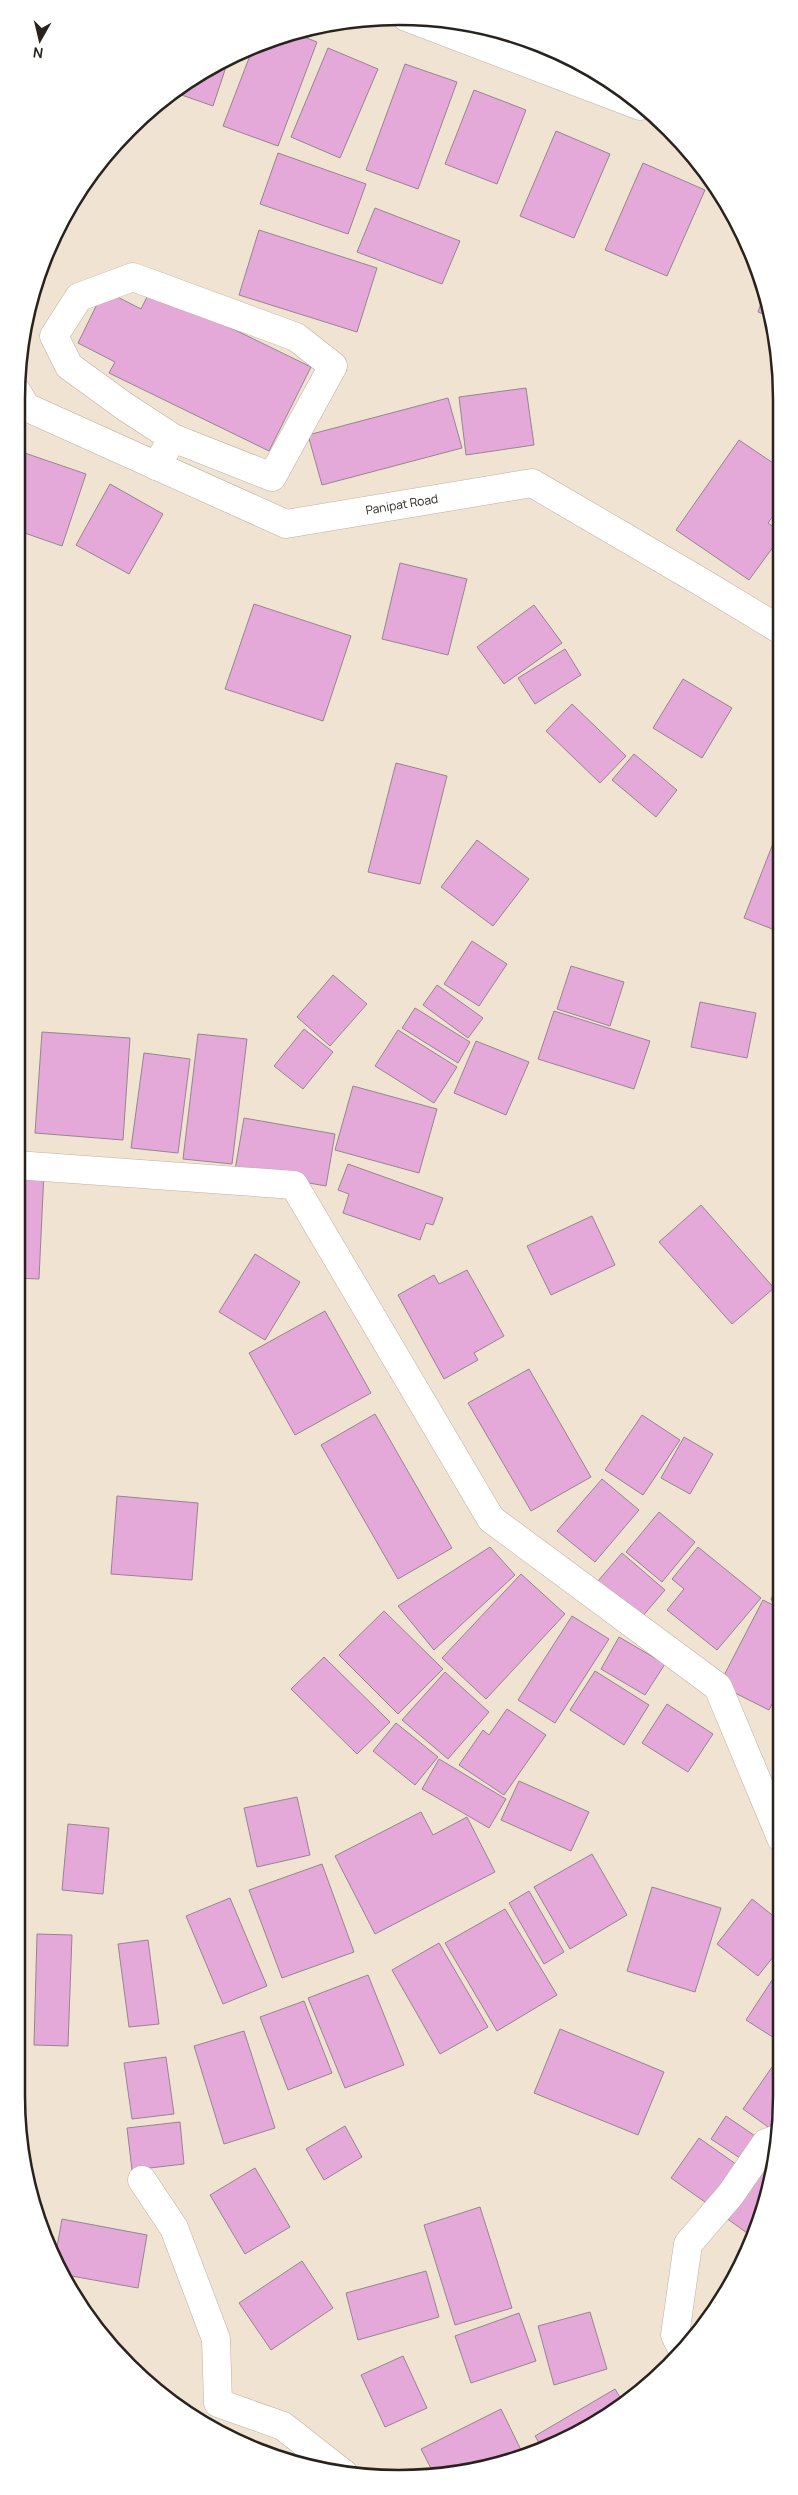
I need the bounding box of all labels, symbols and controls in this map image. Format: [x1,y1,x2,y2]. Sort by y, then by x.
north arrow [15,15,65,65]
text: N [32,43,44,63]
street label: Panipat Road [364,490,439,519]

